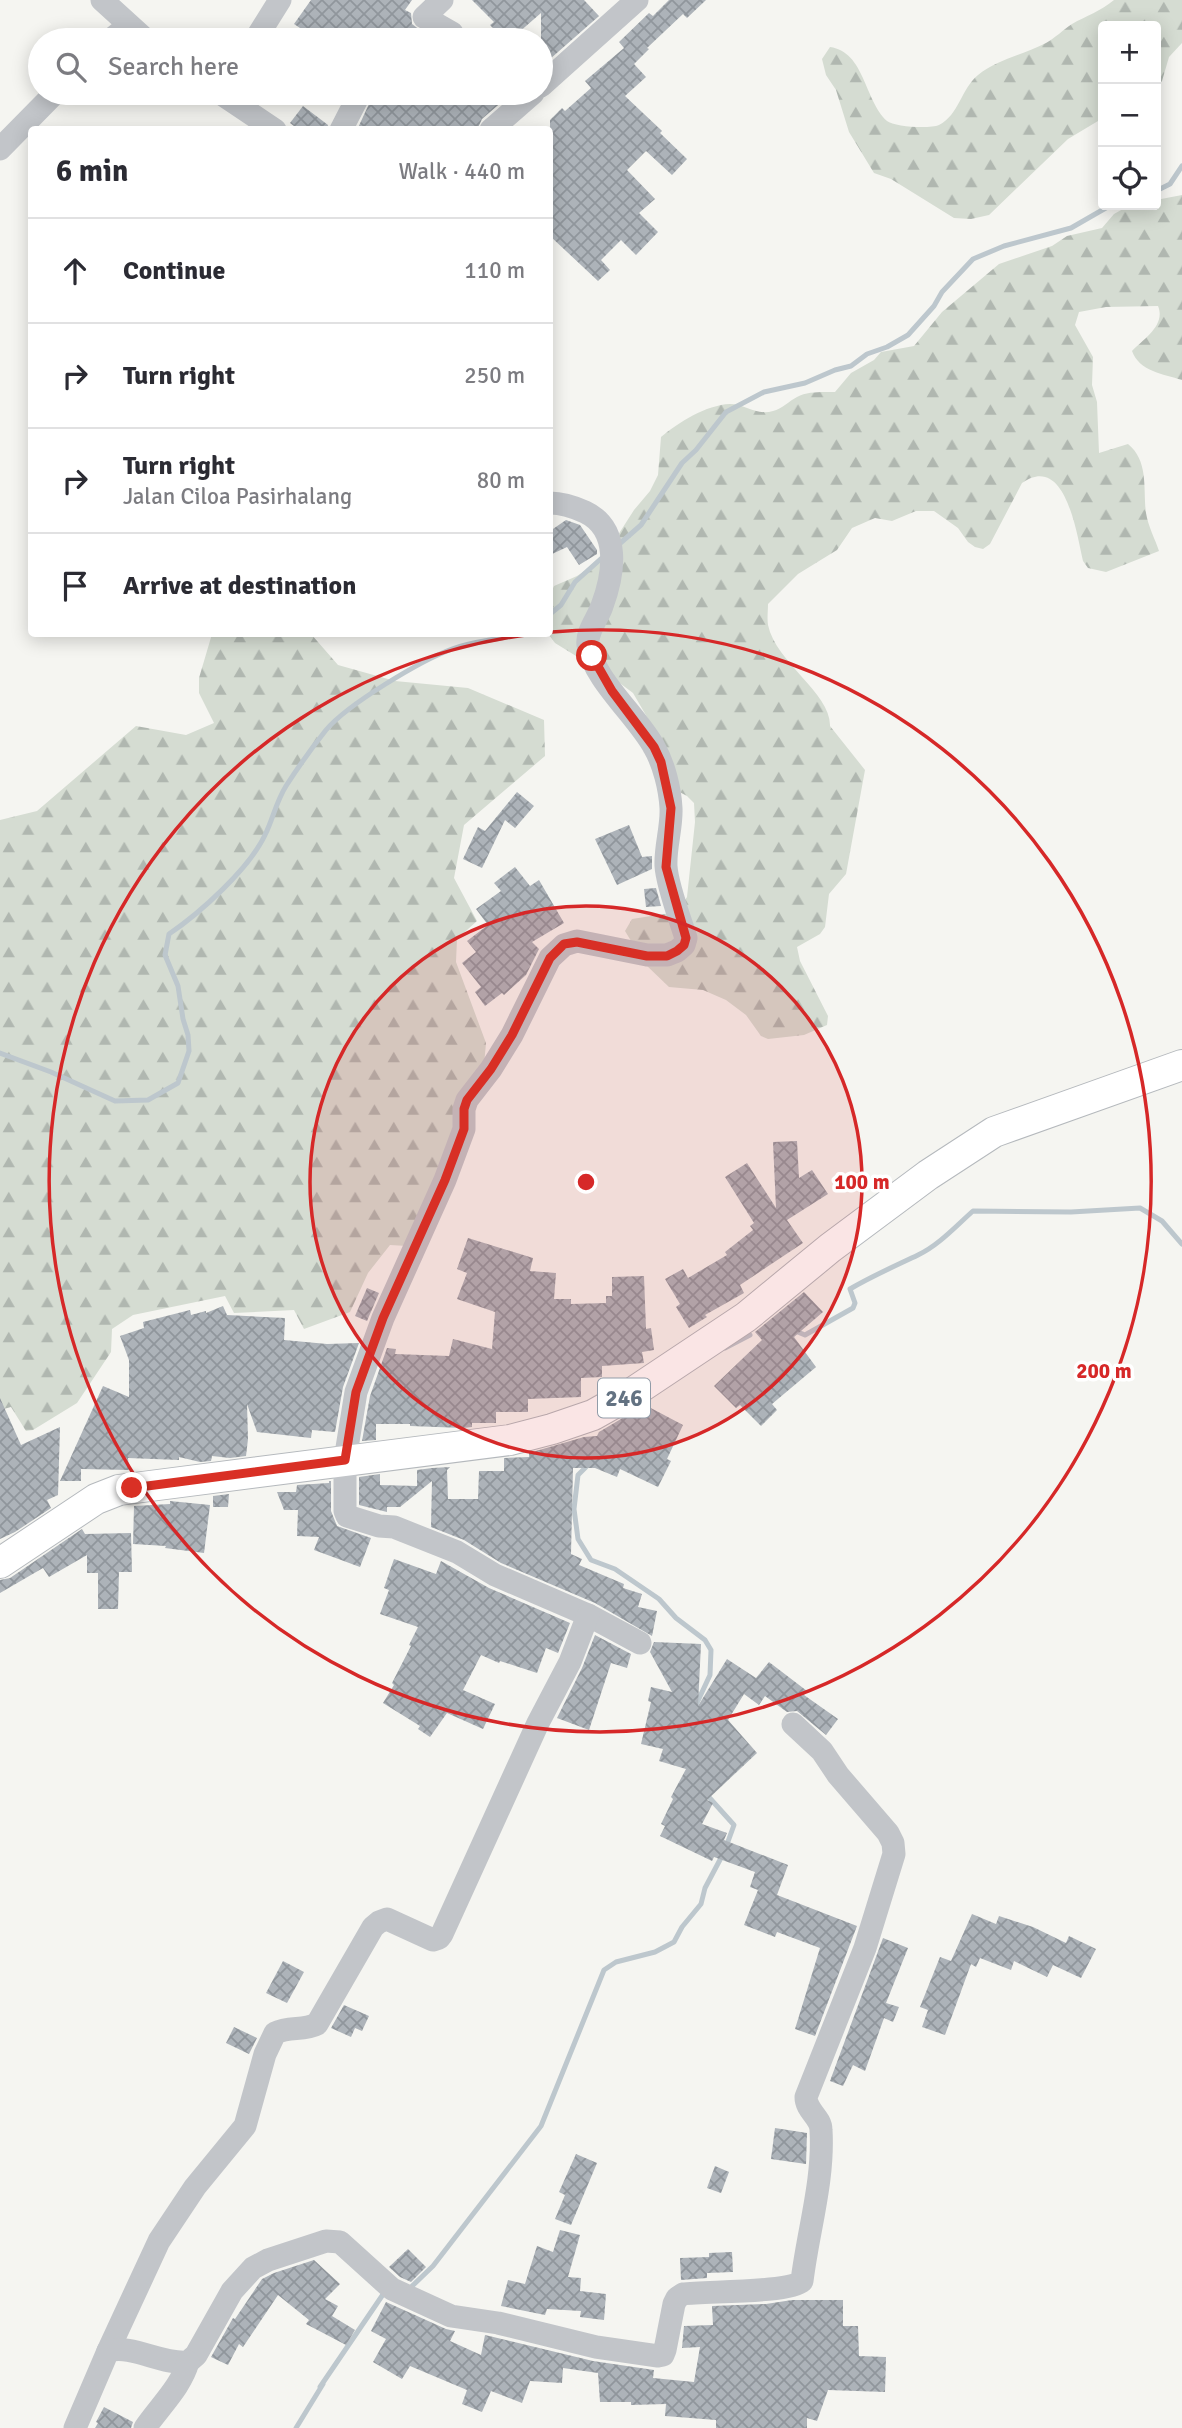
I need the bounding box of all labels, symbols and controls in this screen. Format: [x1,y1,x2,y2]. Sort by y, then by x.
map controls [1098,21,1161,210]
button: + [1098,21,1161,84]
search box [28,28,553,105]
icon: search [52,48,90,86]
text: Search here [108,51,239,83]
button: − [1098,84,1161,147]
button: locate [1098,147,1161,210]
text: 6 min [56,153,128,190]
text: Walk · 440 m [399,157,525,186]
icon: ahead [56,252,94,290]
text: Continue [123,255,225,287]
text: 110 m [464,256,525,285]
icon: right [56,357,94,395]
text: Turn right [123,360,235,392]
text: 250 m [464,361,525,390]
text: Turn right [123,450,235,482]
icon: right [56,462,94,500]
text: 80 m [477,466,525,495]
text: Jalan Ciloa Pasirhalang [123,482,352,511]
icon: arrive [56,567,94,605]
text: Arrive at destination [123,570,356,602]
route start [576,640,607,671]
text: 100 m [834,1169,890,1195]
centre of rings [574,1170,598,1194]
text: 200 m [1076,1358,1132,1384]
road number: 246 [598,1378,650,1418]
route end [116,1472,147,1503]

